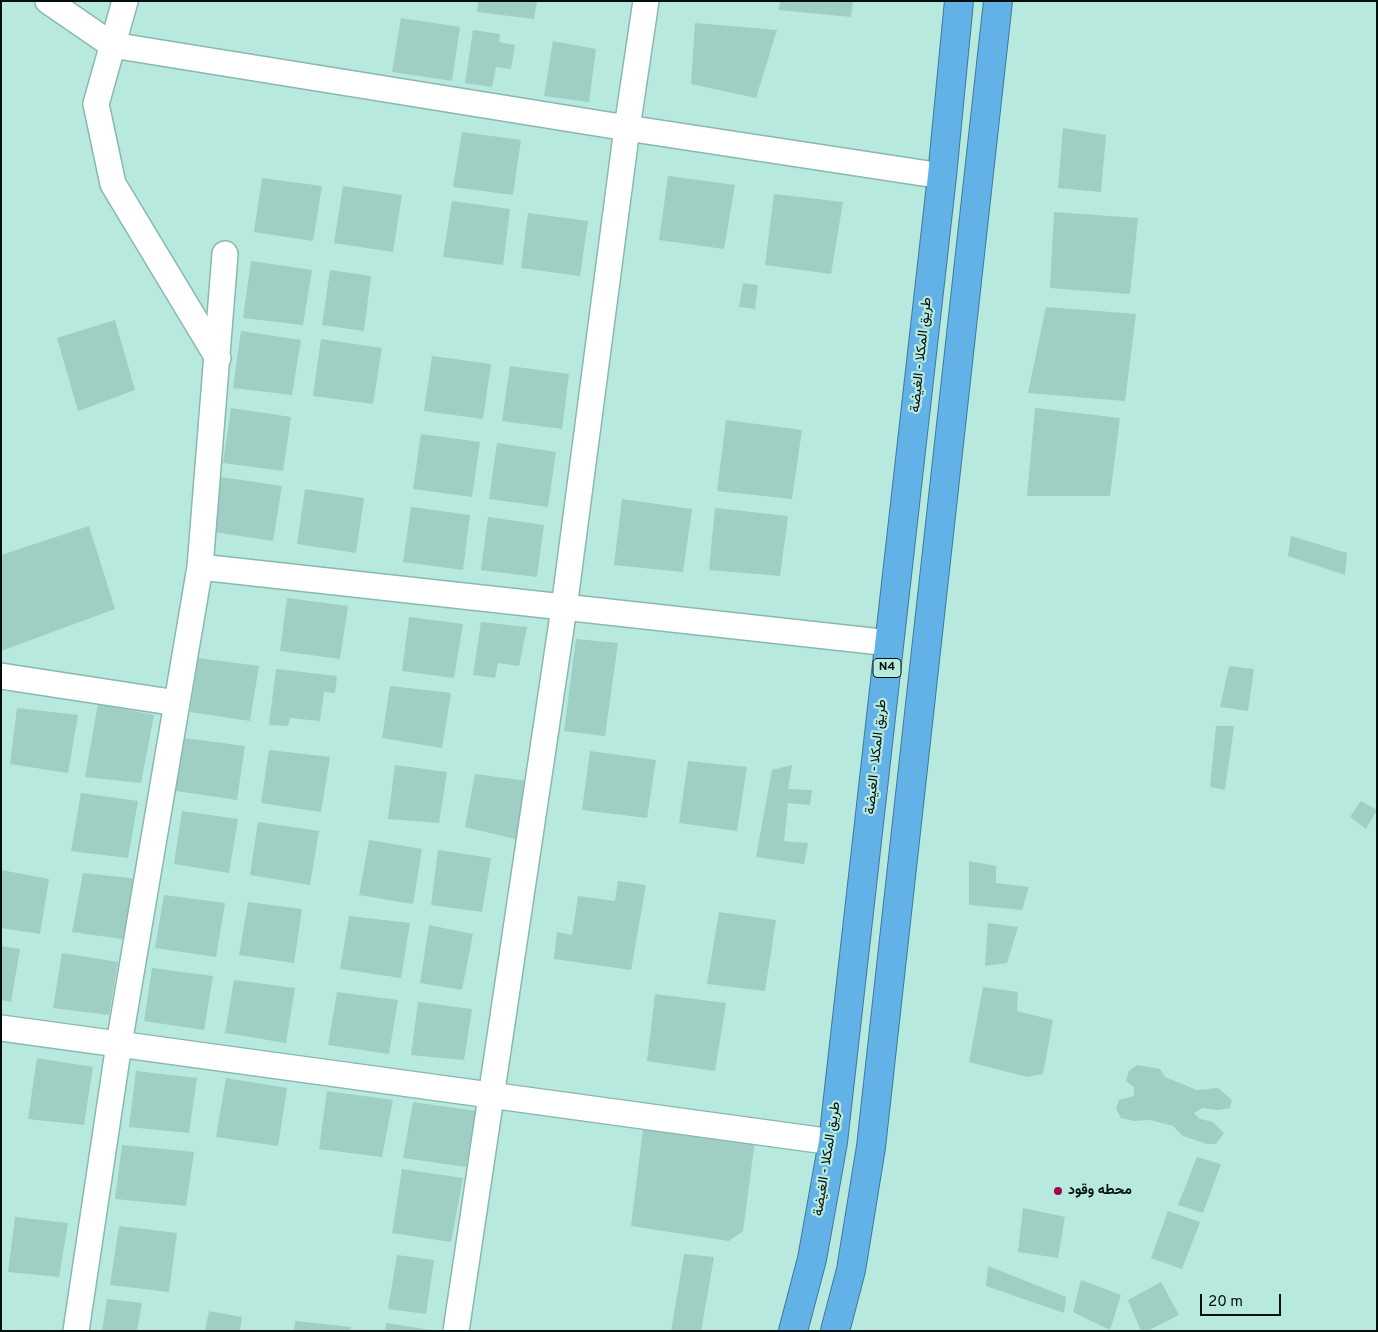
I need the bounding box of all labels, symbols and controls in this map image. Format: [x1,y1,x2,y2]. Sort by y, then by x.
street label: طريق المكلا - الغيضة [908,297,936,413]
road number: N4 [873,658,901,678]
street label: طريق المكلا - الغيضة [863,699,891,815]
street label: طريق المكلا - الغيضة [811,1101,845,1217]
place label: محطه وقود [1068,1183,1132,1199]
marker: محطه وقود [1052,1185,1064,1197]
scale bar [1203,1284,1284,1316]
text: 20 m [1208,1293,1243,1312]

